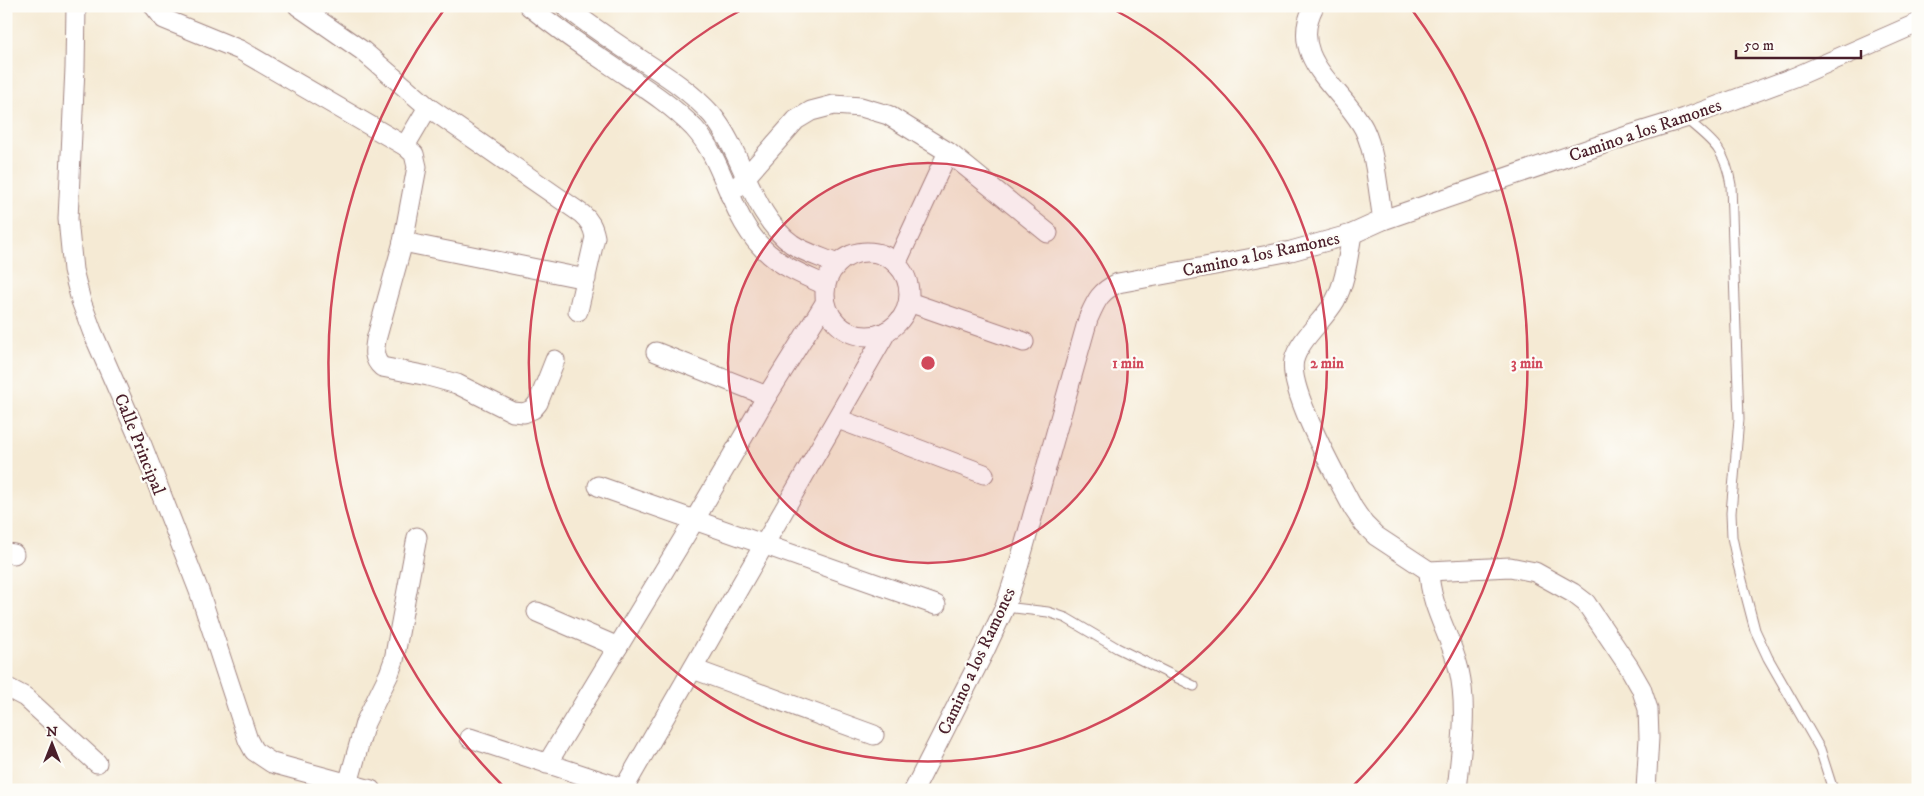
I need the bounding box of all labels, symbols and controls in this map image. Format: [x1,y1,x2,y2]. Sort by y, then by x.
scale bar [1736,28,1862,60]
text: 50 m [1744,36,1774,55]
street label: Camino a los Ramones [1566,95,1724,167]
street label: Camino a los Ramones [1181,228,1342,282]
centre of rings [919,354,937,372]
text: 1 min [1112,354,1144,373]
text: 2 min [1310,354,1344,373]
text: 3 min [1511,354,1543,373]
street label: Calle Principal [109,391,170,499]
street label: Camino a los Ramones [933,584,1021,739]
north arrow [28,718,78,768]
text: N [46,723,58,741]

